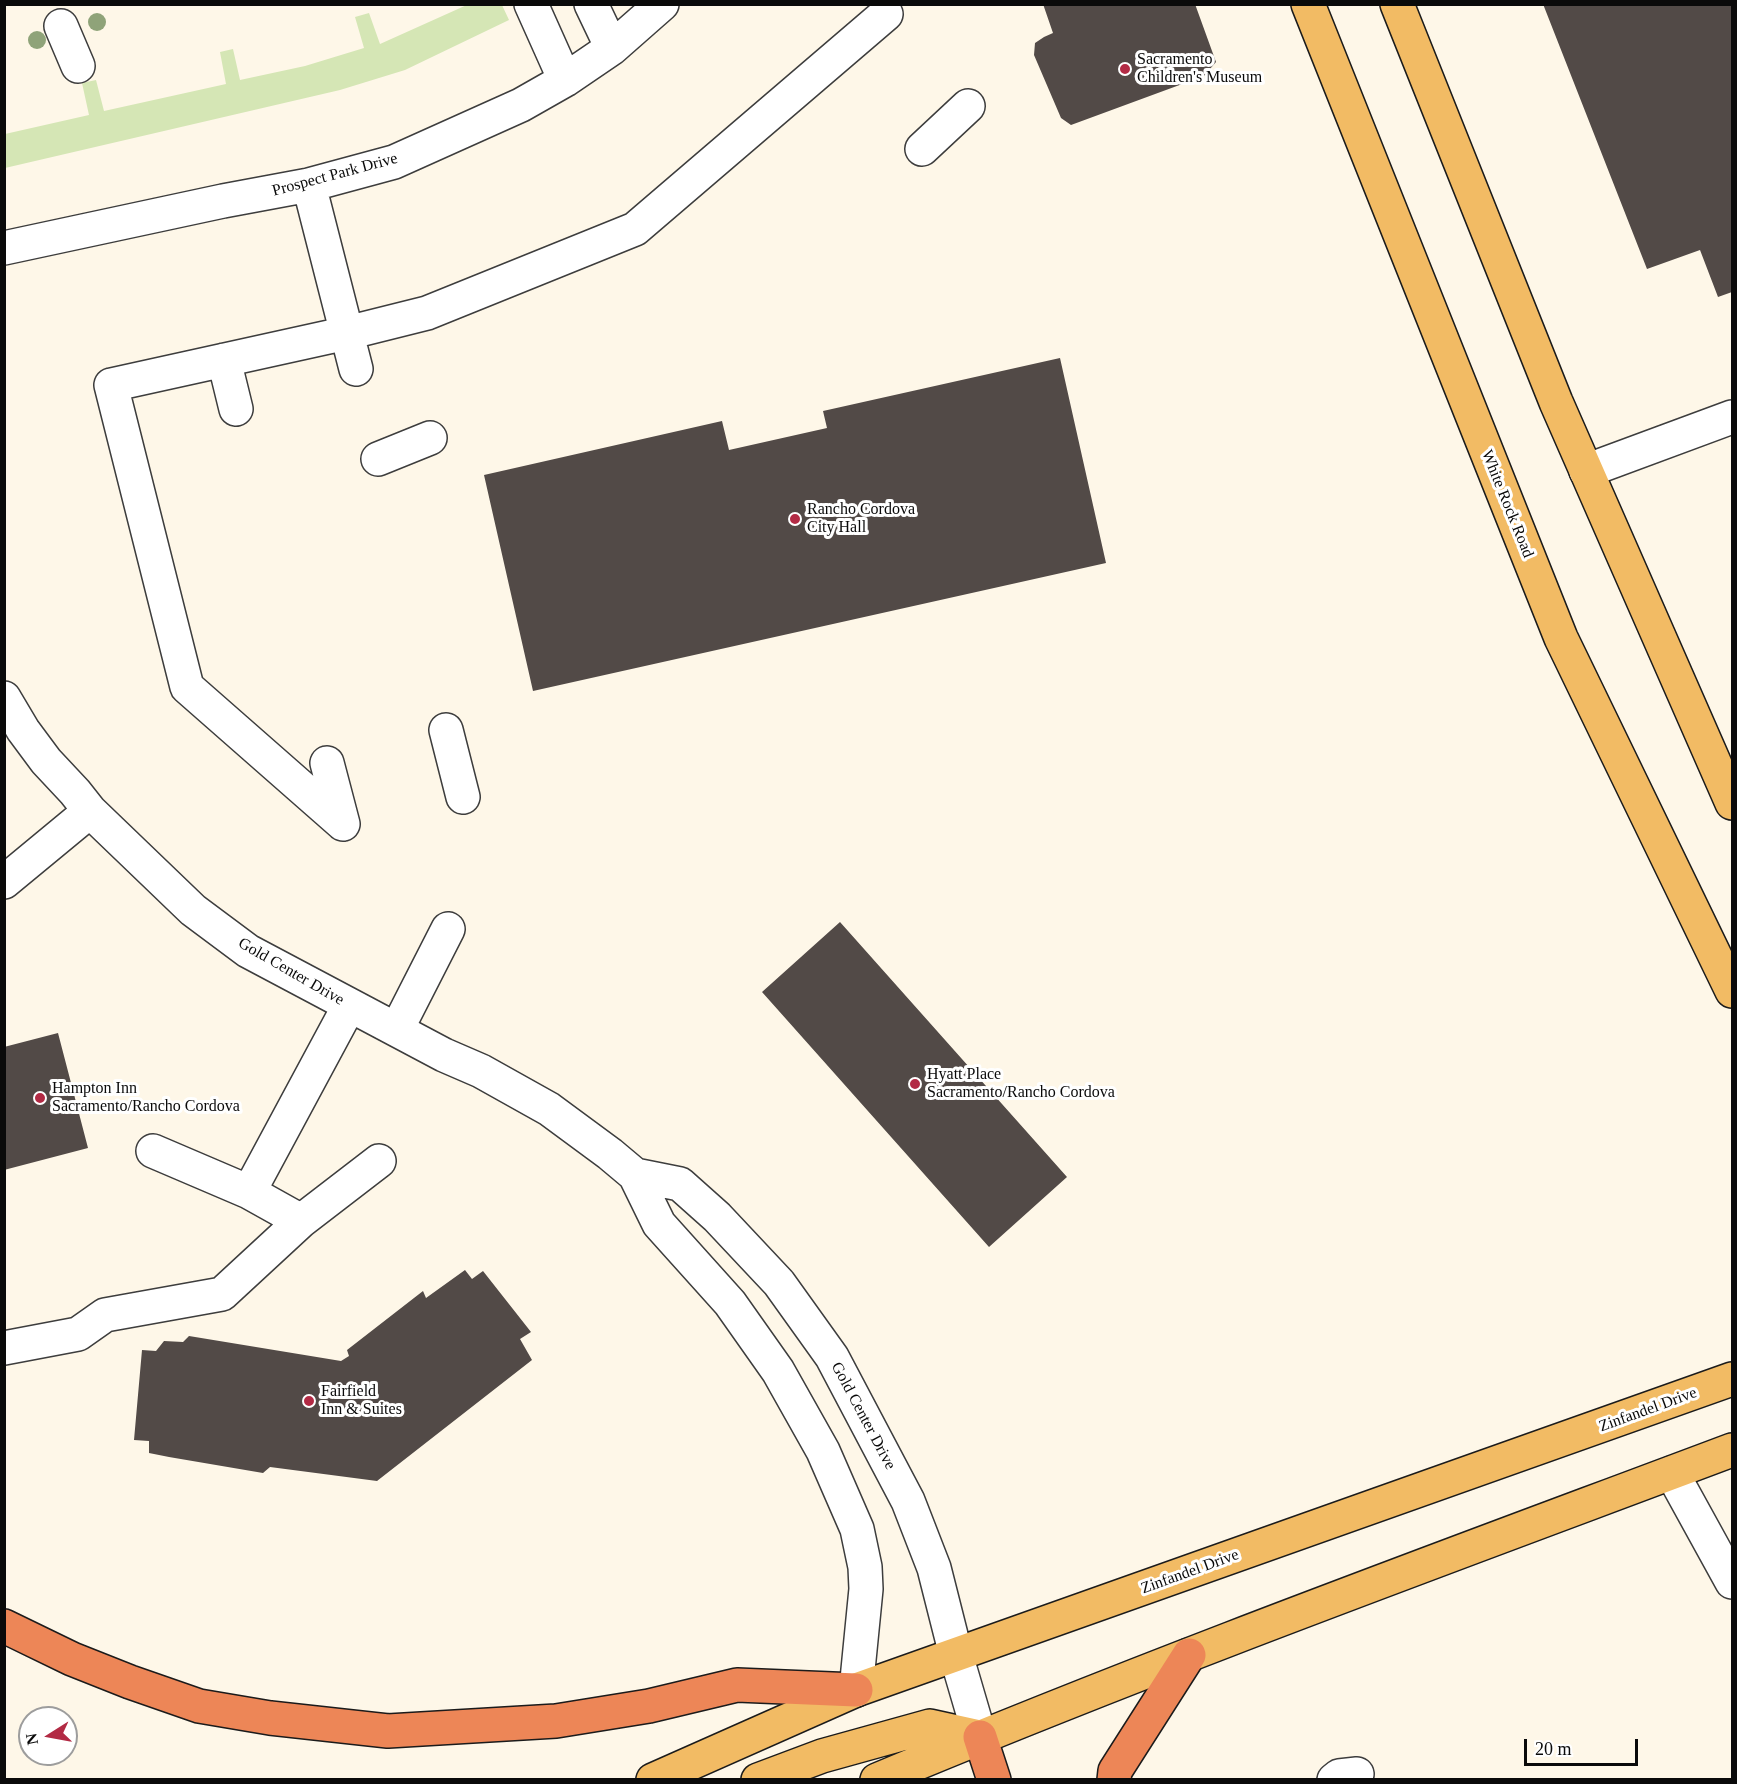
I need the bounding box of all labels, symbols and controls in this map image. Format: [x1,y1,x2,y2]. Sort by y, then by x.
place label: Sacramento Children's Museum [1137,50,1262,88]
marker: Sacramento Children's Museum [1118,62,1132,76]
street label: Prospect Park Drive [270,149,400,201]
street label: White Rock Road [1477,447,1537,561]
place label: Rancho Cordova City Hall [807,500,915,538]
marker: Rancho Cordova City Hall [788,512,802,526]
street label: Gold Center Drive [235,934,347,1010]
place label: Hyatt Place Sacramento/Rancho Cordova [927,1065,1115,1103]
marker: Hyatt Place Sacramento/Rancho Cordova [908,1077,922,1091]
place label: Hampton Inn Sacramento/Rancho Cordova [52,1079,240,1117]
marker: Hampton Inn Sacramento/Rancho Cordova [33,1091,47,1105]
street label: Gold Center Drive [827,1359,899,1473]
place label: Fairfield Inn & Suites [321,1382,402,1420]
street label: Zinfandel Drive [1596,1383,1700,1437]
marker: Fairfield Inn & Suites [302,1394,316,1408]
street label: Zinfandel Drive [1138,1545,1242,1599]
north arrow [18,1706,78,1766]
scale bar [1527,1727,1641,1765]
text: N [22,1732,41,1746]
text: 20 m [1535,1739,1572,1759]

